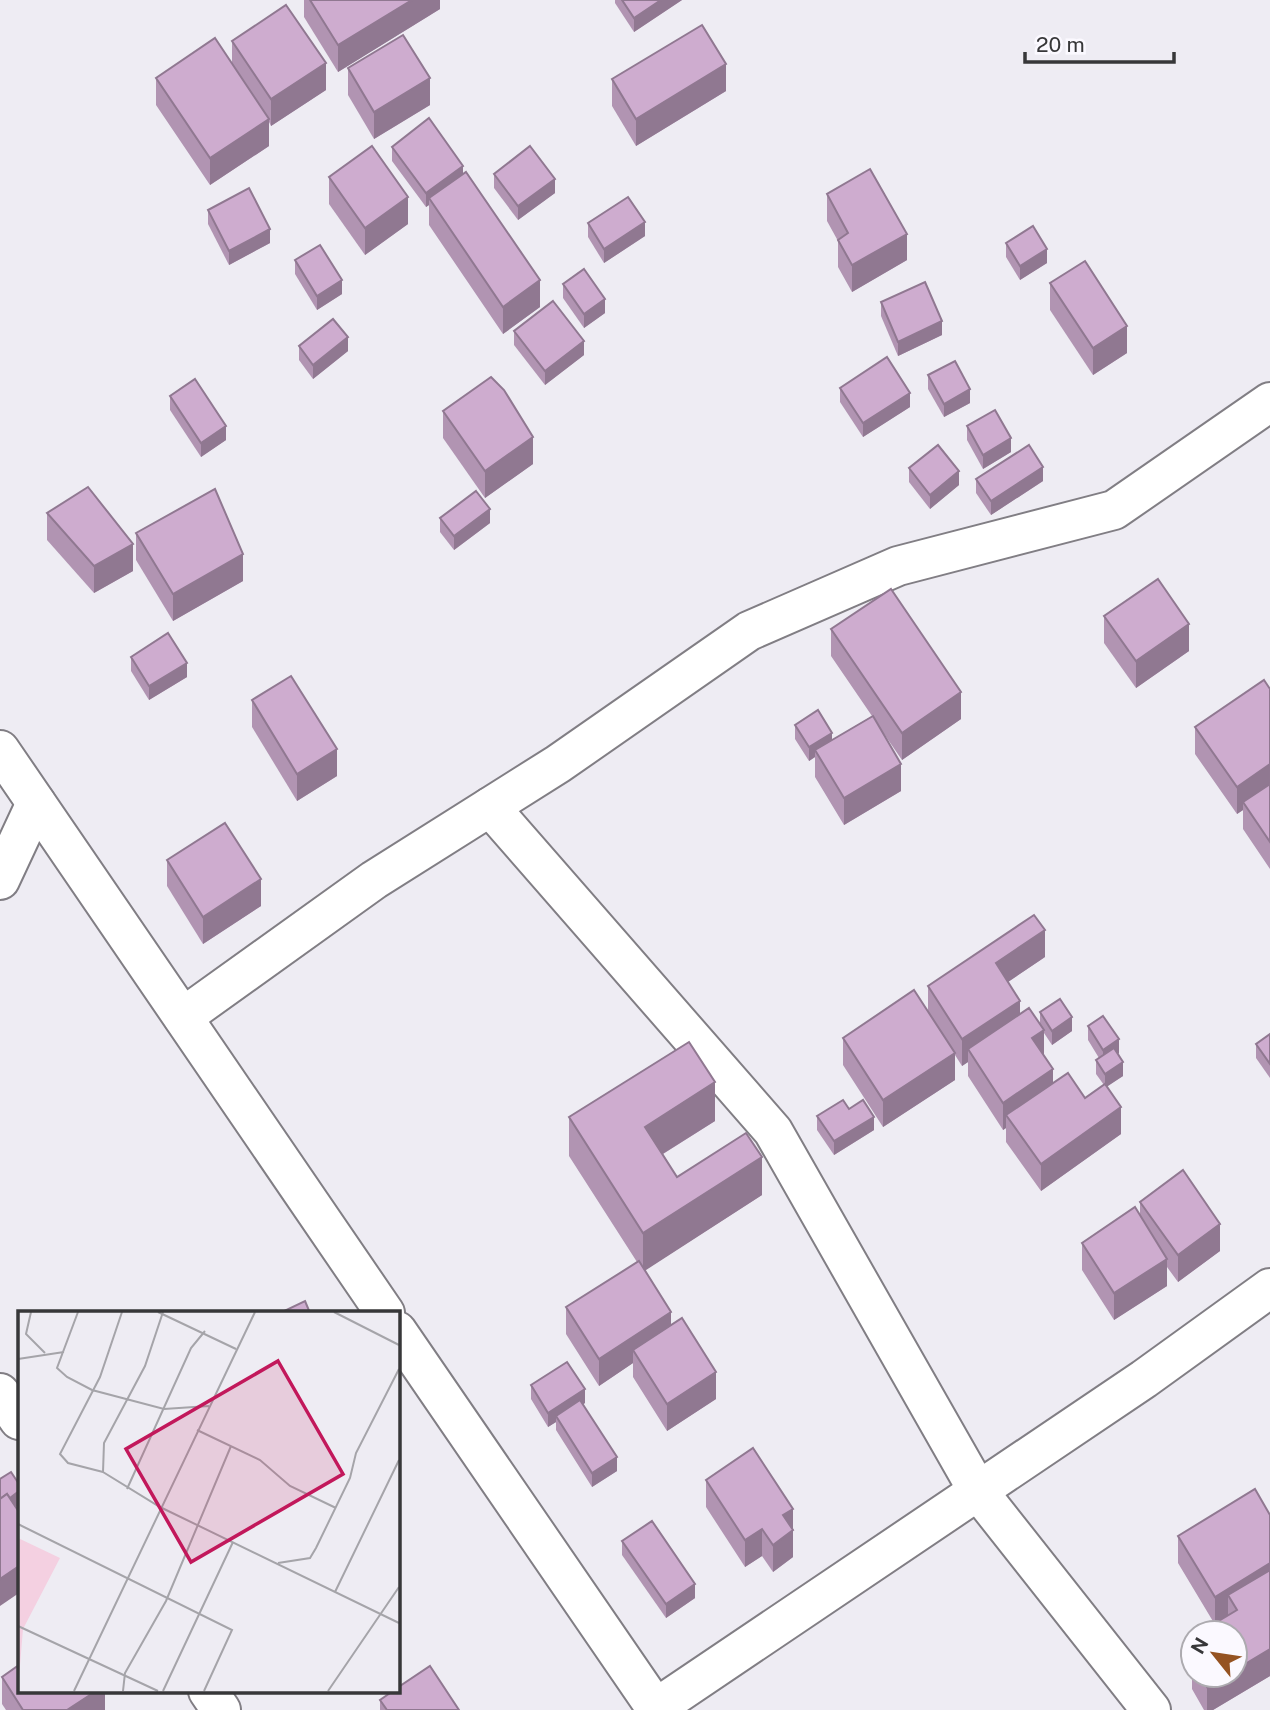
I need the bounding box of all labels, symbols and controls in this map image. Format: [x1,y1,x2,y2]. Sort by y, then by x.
scale bar [1025,21,1174,65]
text: 20 m [1036,32,1085,57]
inset map [18,1311,399,1692]
north arrow [1179,1619,1249,1689]
text: N [1186,1634,1213,1657]

